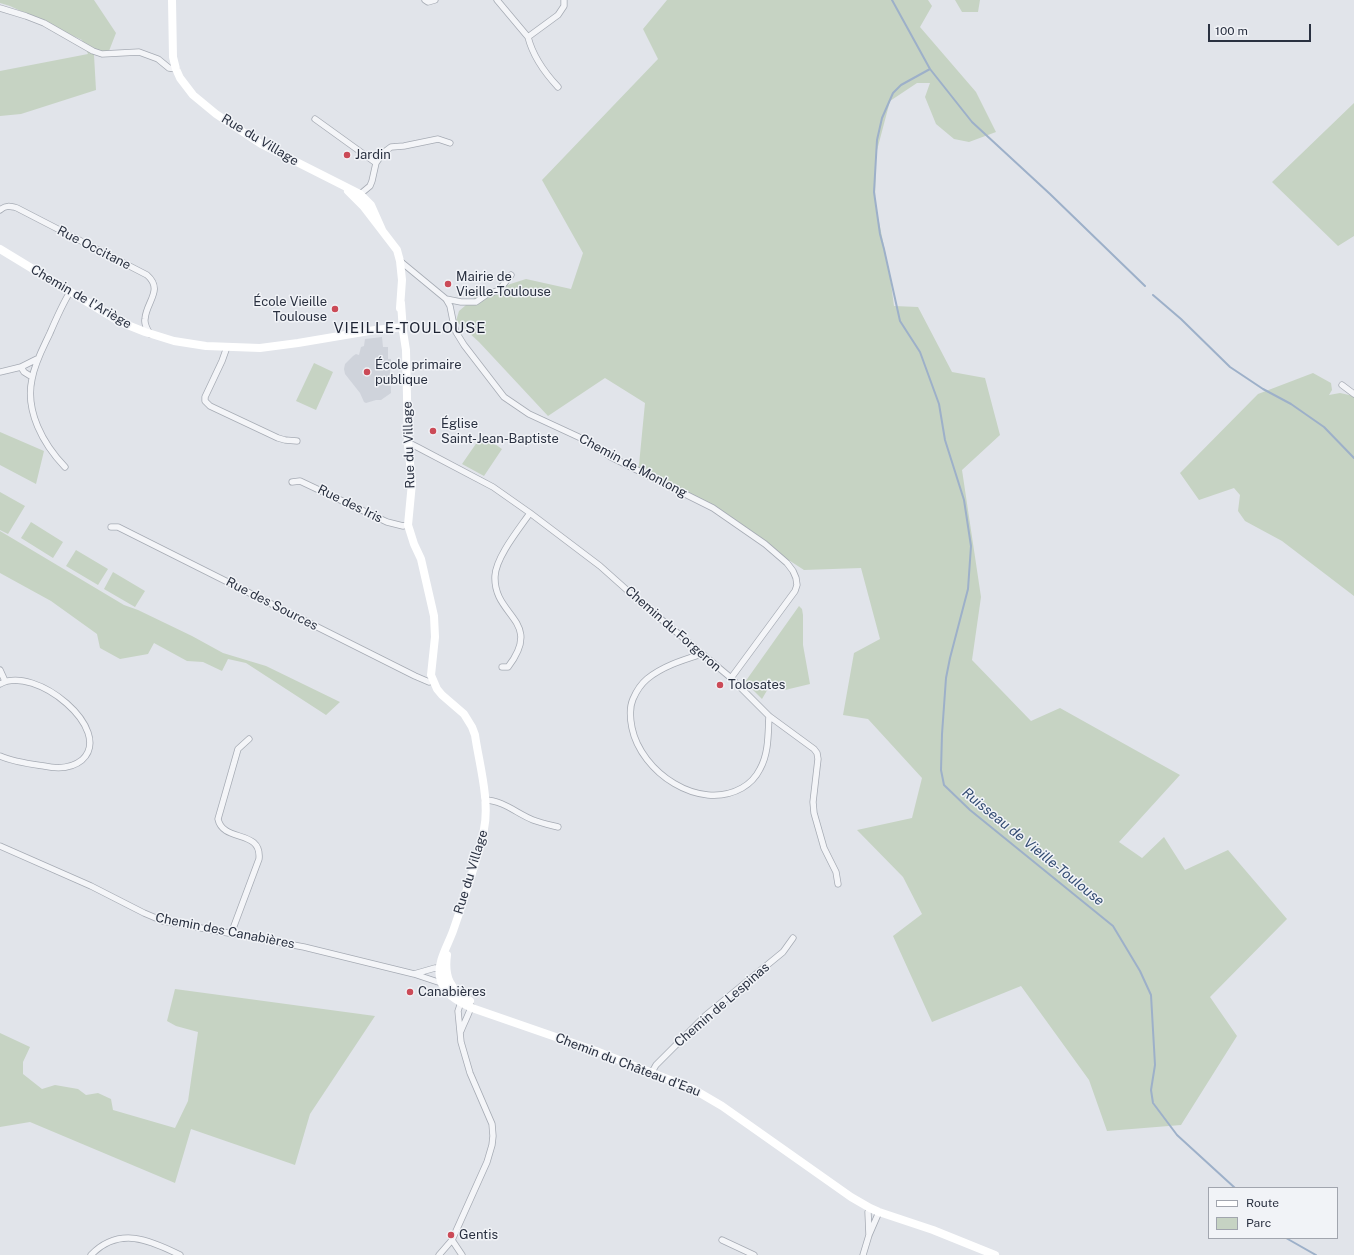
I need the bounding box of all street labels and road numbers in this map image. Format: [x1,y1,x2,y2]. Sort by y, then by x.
street label: Rue du Village [219,111,301,169]
street label: Rue Occitane [55,223,133,273]
street label: Chemin de l'Ariège [28,262,134,332]
street label: Rue du Village [400,401,418,489]
street label: Chemin de Monlong [576,431,690,501]
street label: Rue des Iris [315,482,385,526]
street label: Rue des Sources [223,574,321,634]
street label: Chemin du Forgeron [622,583,724,675]
street label: Rue du Village [451,828,491,916]
street label: Chemin des Canabières [154,910,296,952]
street label: Chemin de Lespinas [671,960,773,1050]
street label: Chemin du Château d'Eau [553,1030,703,1100]

